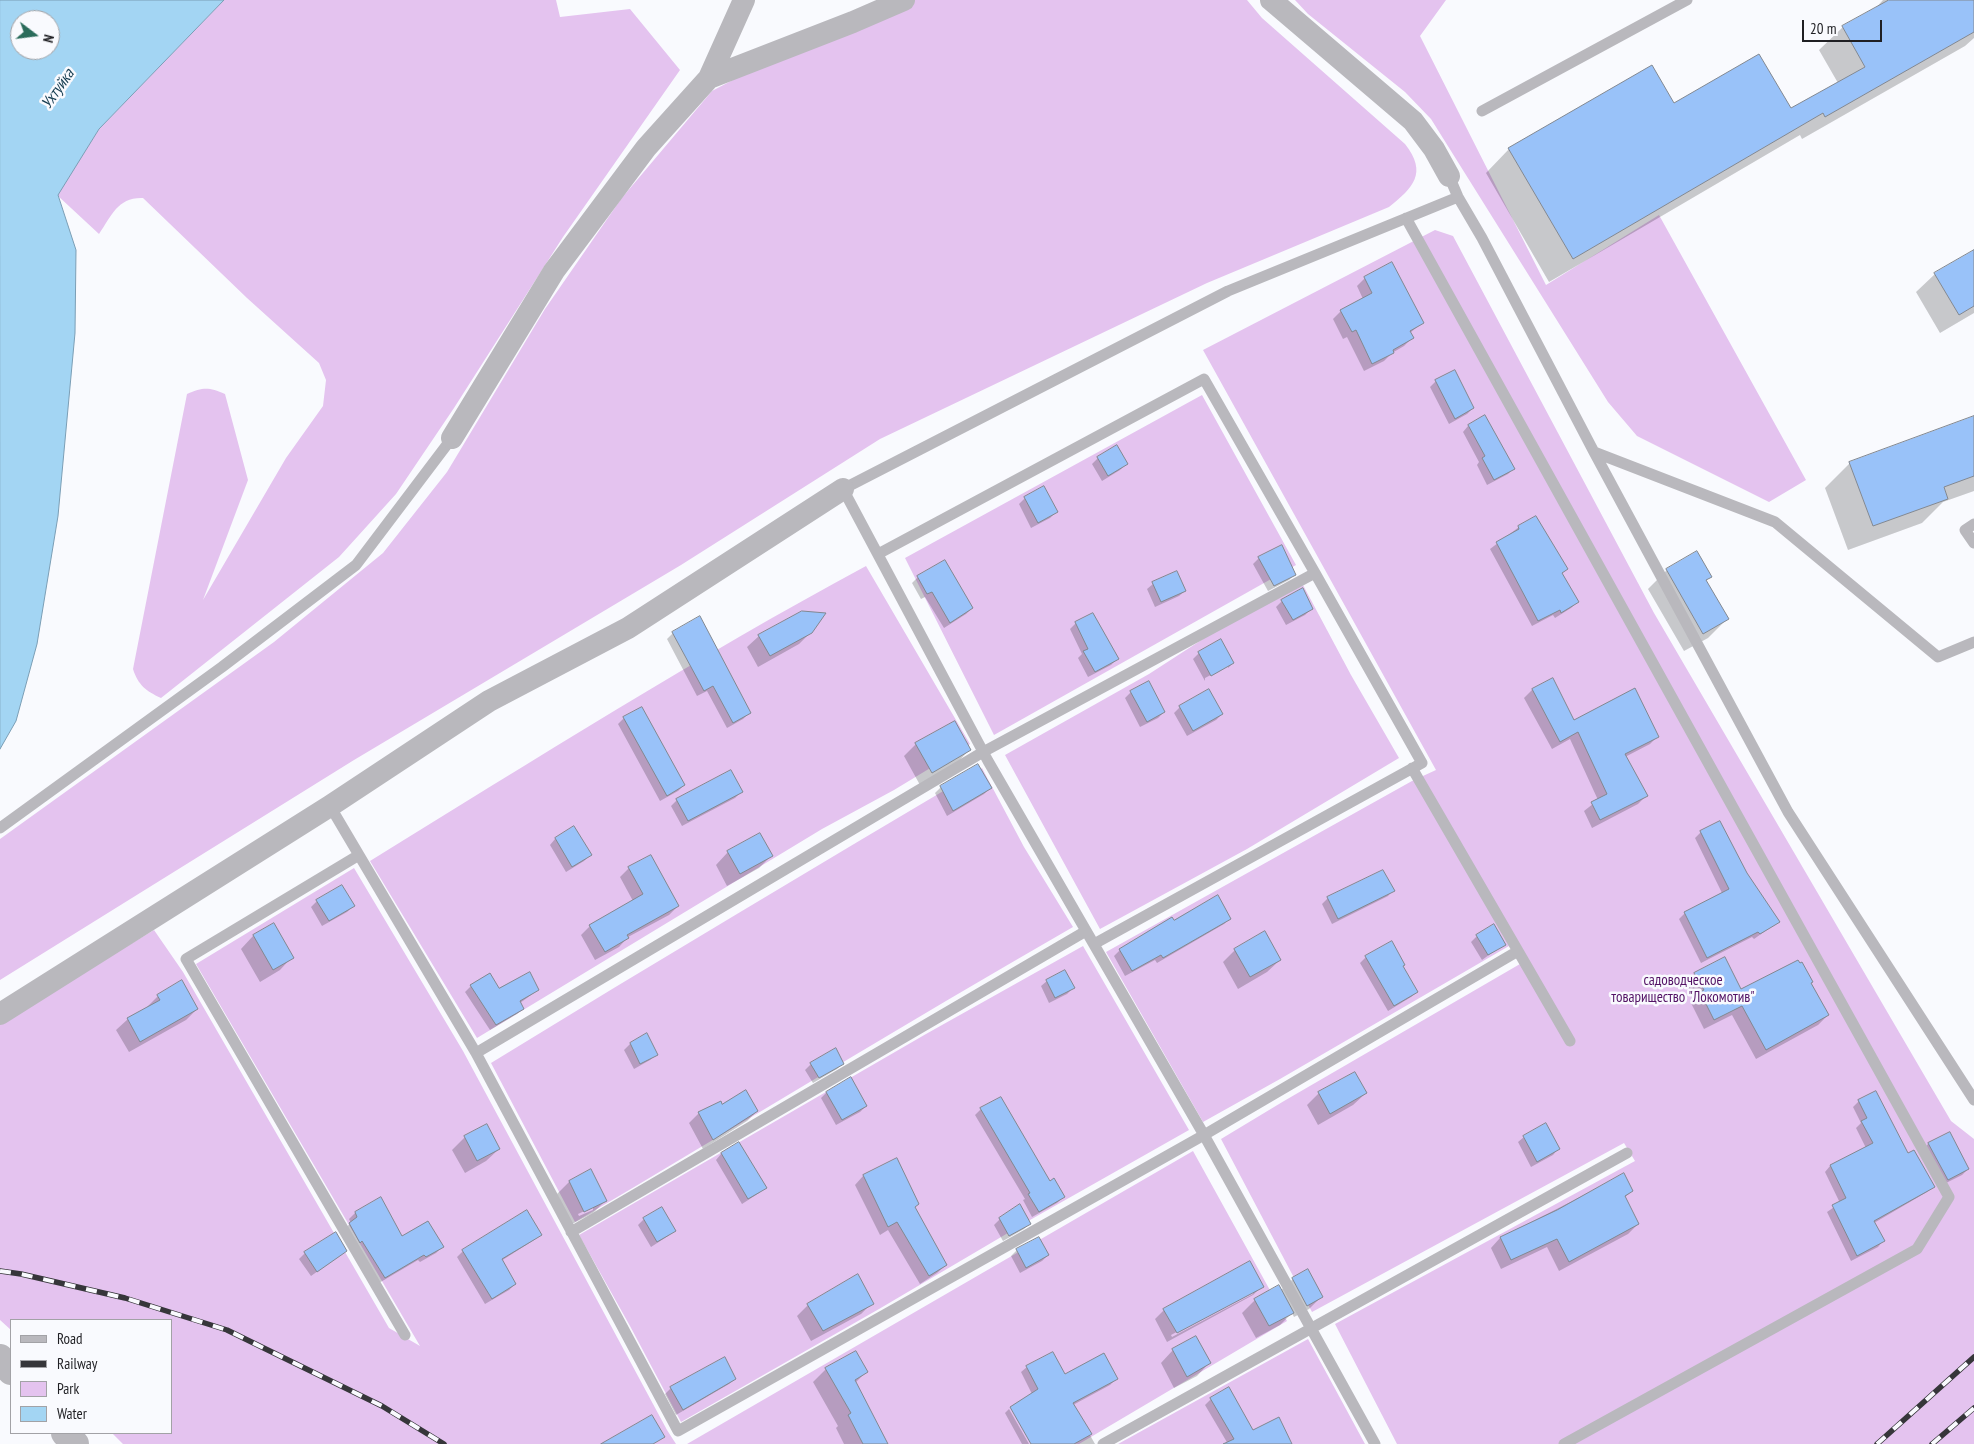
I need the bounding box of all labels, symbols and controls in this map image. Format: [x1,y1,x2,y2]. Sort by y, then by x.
north arrow [10,10,60,60]
scale bar [1804,10,1884,42]
text: 20 m [1810,19,1836,38]
text: N [39,33,58,45]
water label: Ухтуйка [38,65,78,113]
park label: садоводческое товарищество "Локомотив" [1611,972,1755,1007]
legend [10,1319,172,1434]
text: Road [57,1329,83,1348]
text: Railway [57,1354,97,1373]
text: Park [57,1379,79,1398]
text: Water [57,1404,87,1423]

